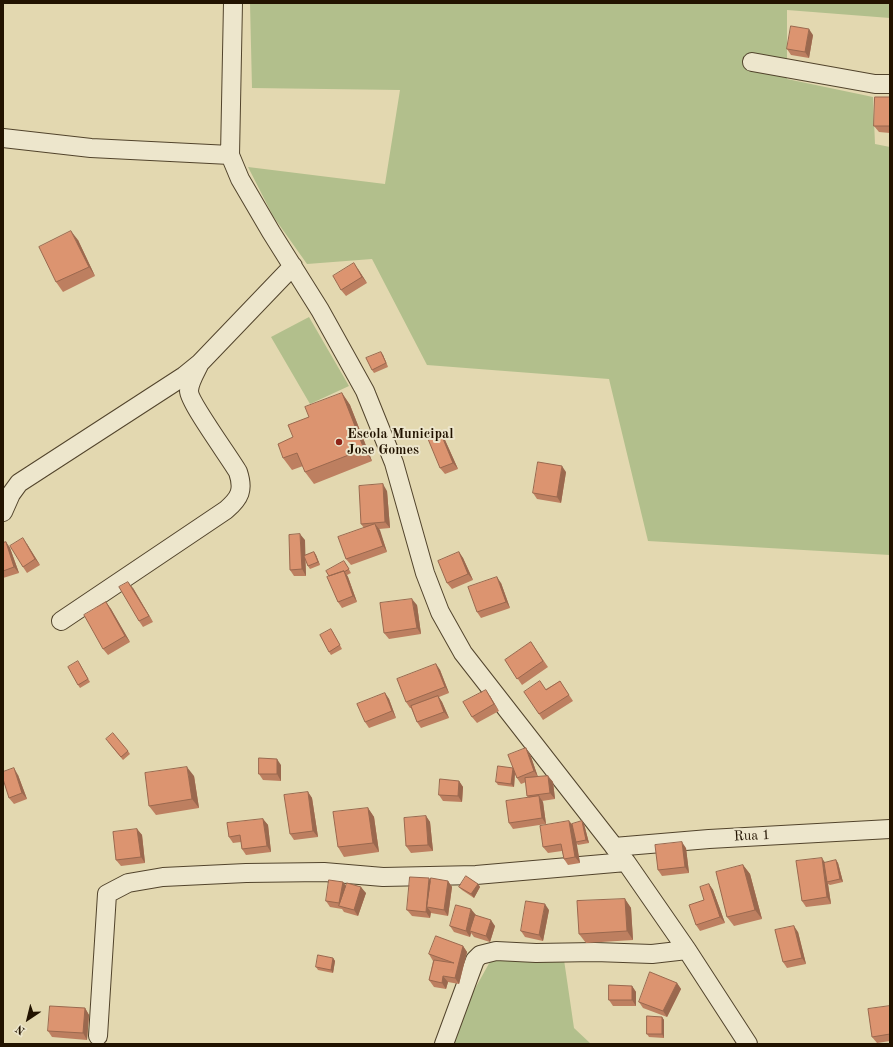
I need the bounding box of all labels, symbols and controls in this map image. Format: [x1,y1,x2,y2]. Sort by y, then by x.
place label: Escola Municipal Jose Gomes [347,426,453,458]
marker: Escola Municipal Jose Gomes [334,437,344,447]
street label: Rua 1 [733,827,771,845]
north arrow [8,999,48,1039]
text: N [14,1022,27,1036]

